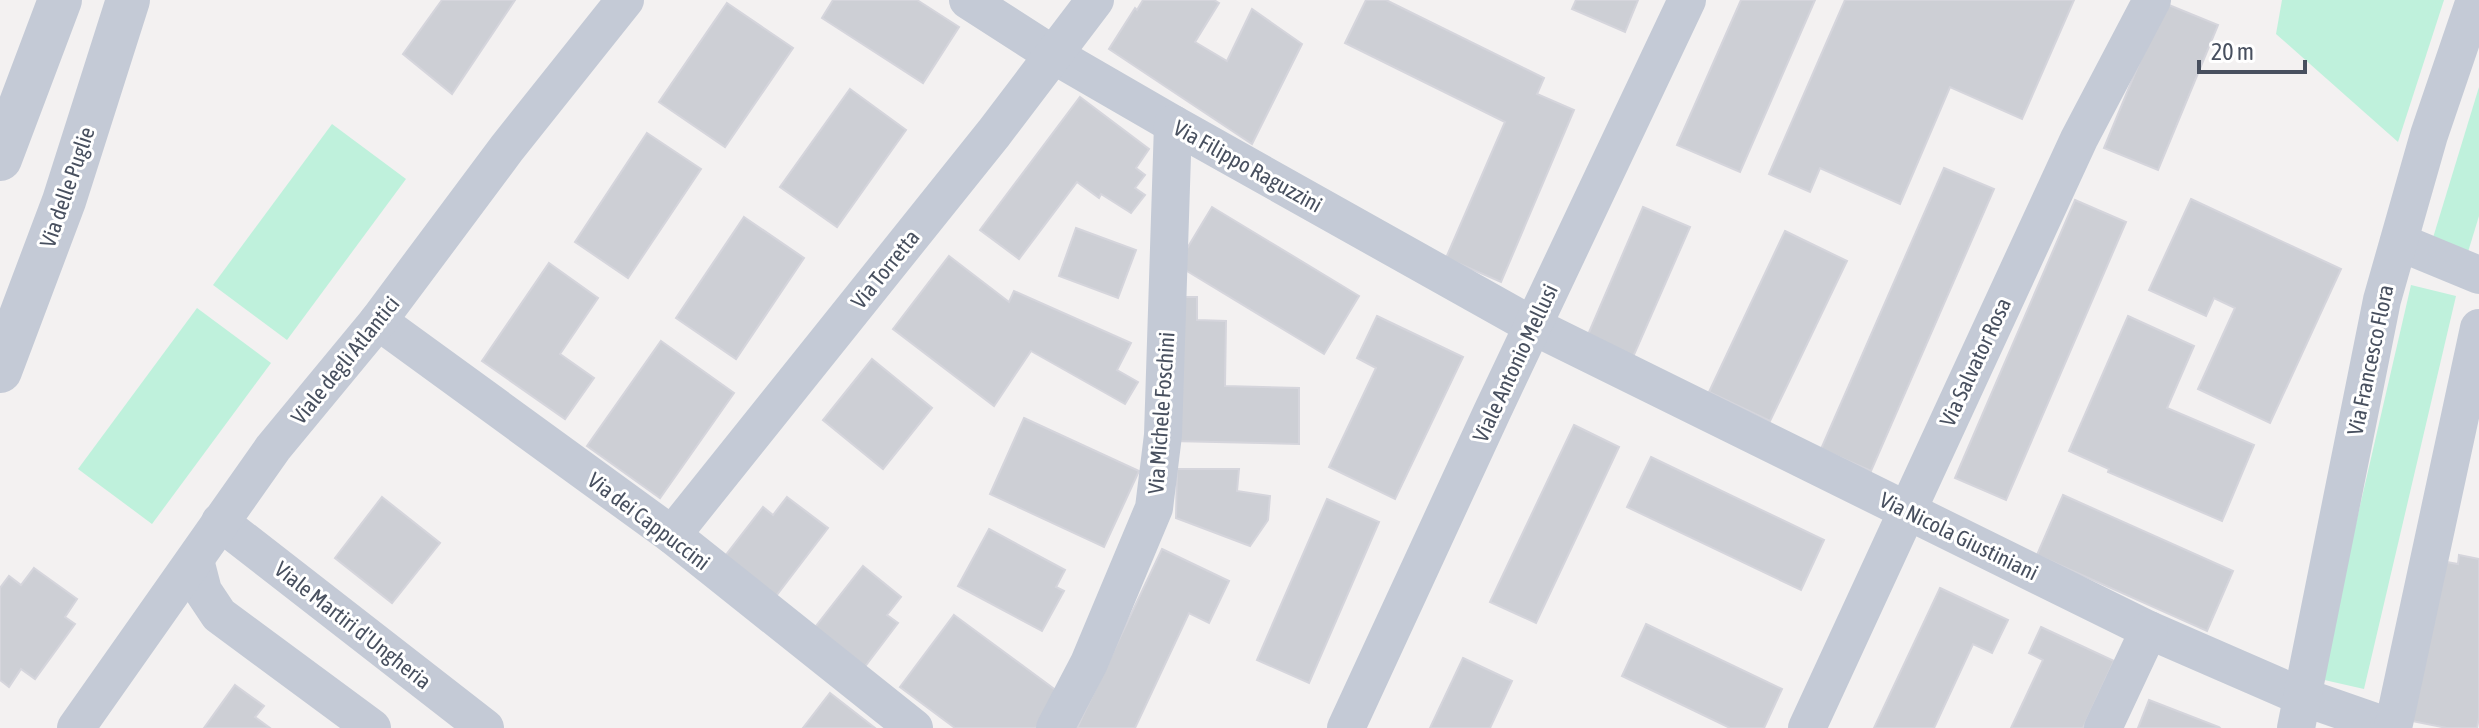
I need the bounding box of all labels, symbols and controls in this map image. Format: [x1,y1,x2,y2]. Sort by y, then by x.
scale bar [2199,24,2305,74]
text: 20 m [2211,38,2254,65]
street label: Via Filippo Raguzzini [1169,114,1327,218]
street label: Via delle Puglie [34,123,100,251]
street label: Via Torretta [845,224,925,314]
street label: Viale Antonio Mellusi [1467,280,1563,446]
street label: Via Francesco Flora [2341,282,2399,438]
street label: Viale degli Atlantici [286,291,404,429]
street label: Via Salvator Rosa [1934,294,2016,430]
street label: Via Michele Foschini [1142,331,1180,495]
street label: Via dei Cappuccini [583,467,715,575]
street label: Via Nicola Giustiniani [1876,486,2042,586]
street label: Viale Martiri d'Ungheria [270,556,436,694]

